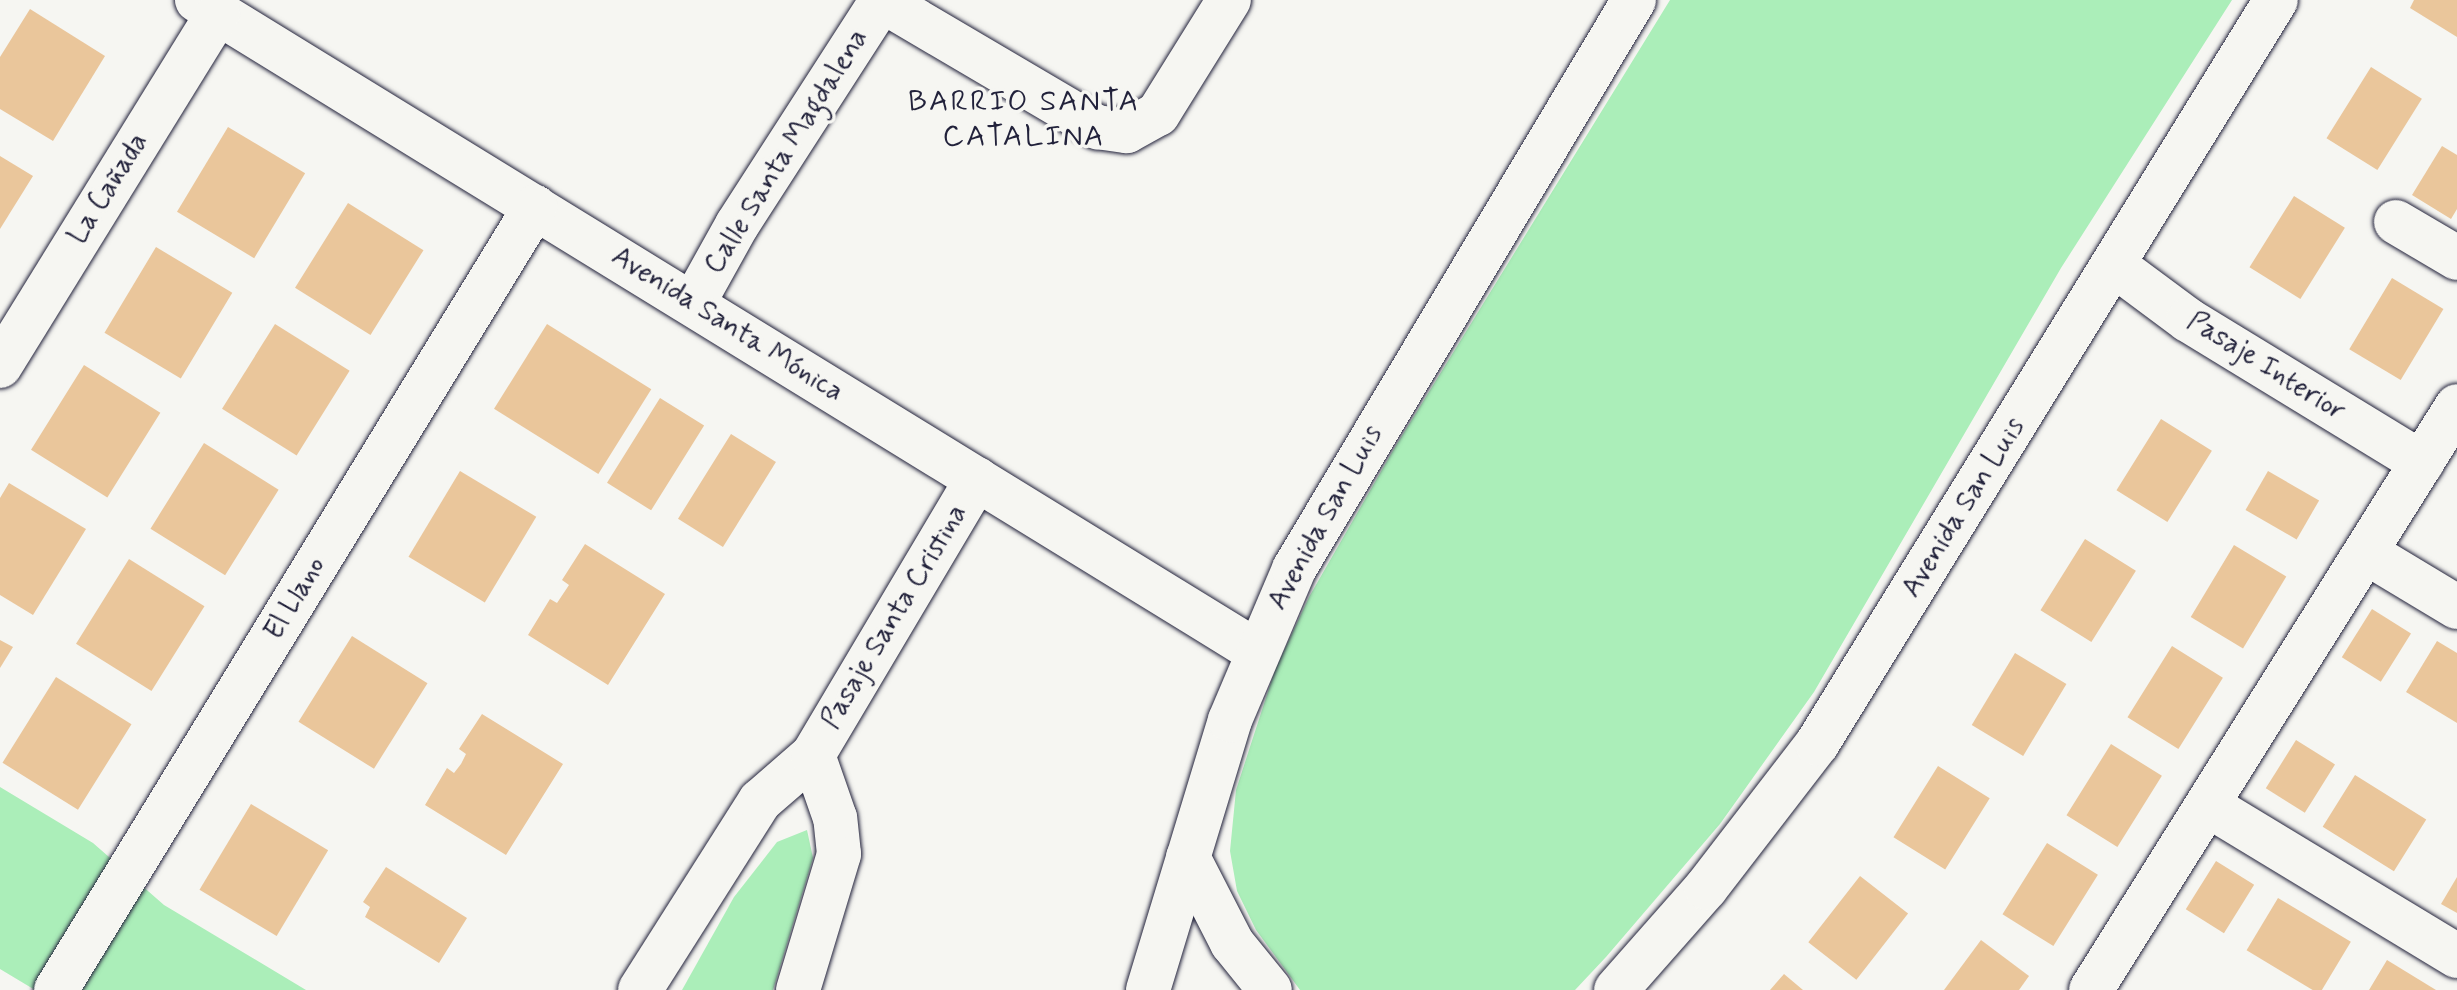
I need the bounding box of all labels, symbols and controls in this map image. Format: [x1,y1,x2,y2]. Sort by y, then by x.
street label: Calle Santa Magdalena [699,25,875,279]
district label: BARRIO SANTA CATALINA [906,84,1142,154]
street label: La Cañada [61,125,157,253]
street label: Avenida Santa Mónica [606,241,848,409]
street label: Pasaje Interior [2181,305,2351,429]
street label: Avenida San Luis [1896,413,2032,603]
street label: Avenida San Luis [1262,421,1390,615]
street label: Pasaje Santa Cristina [815,499,975,735]
street label: El Llano [255,547,337,651]

